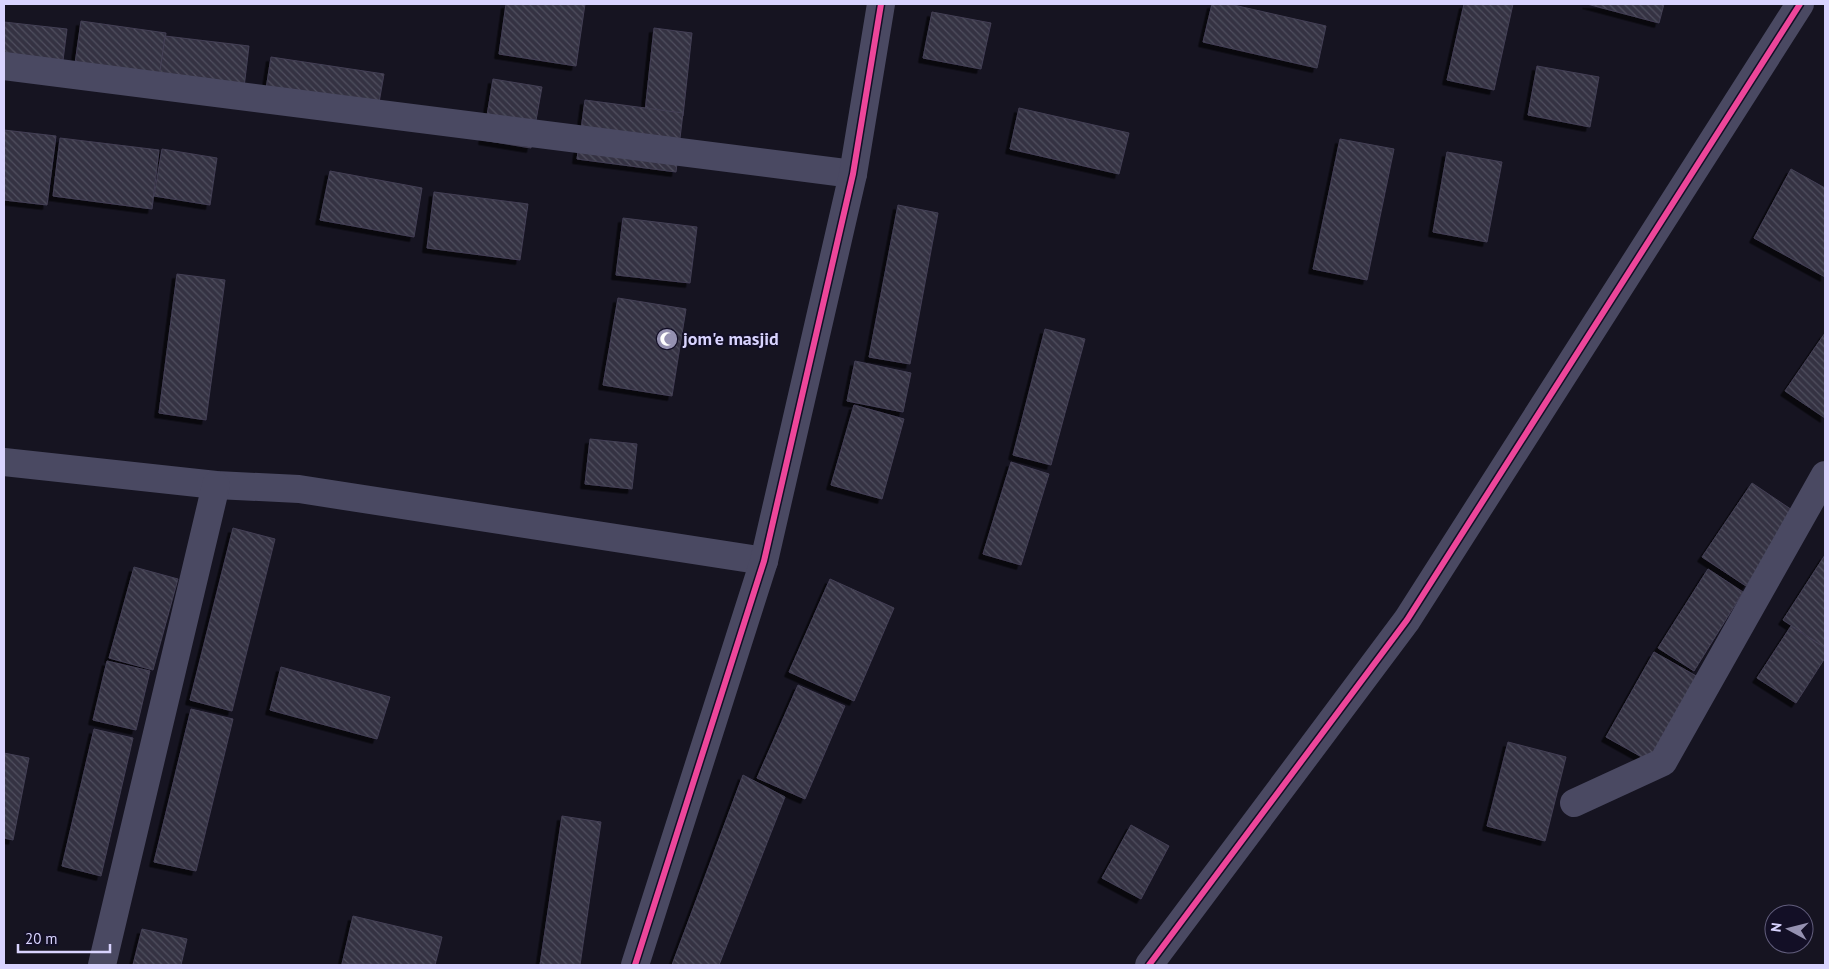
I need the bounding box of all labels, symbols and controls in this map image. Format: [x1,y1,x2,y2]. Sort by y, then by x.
mosque icon: jom'e masjid [655,327,679,351]
place label: jom'e masjid [682,327,779,350]
north arrow [1764,904,1814,954]
scale bar [18,922,110,954]
text: N [1767,922,1786,933]
text: 20 m [25,929,58,948]

